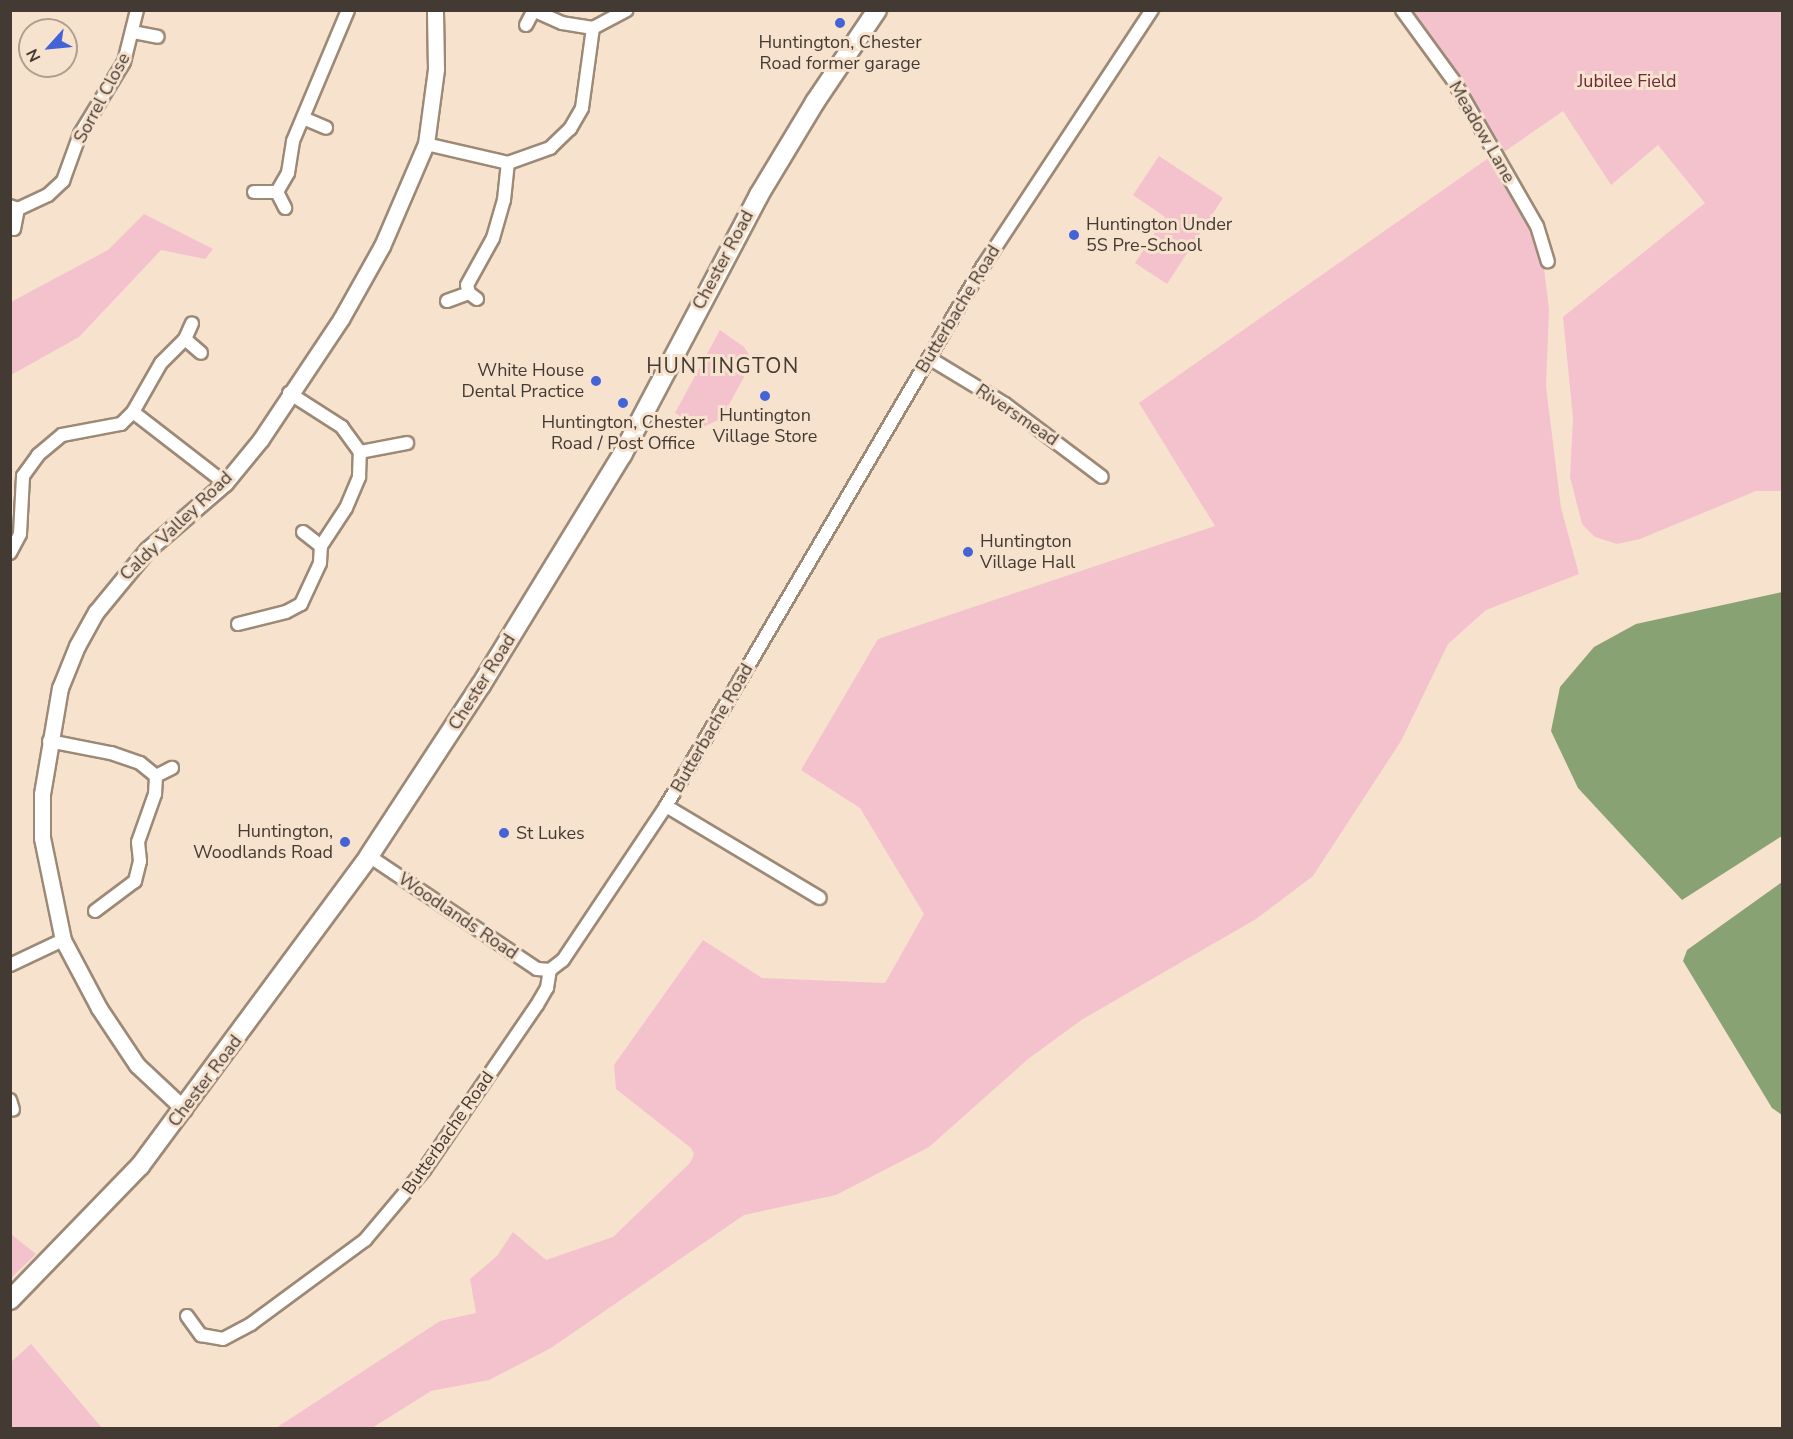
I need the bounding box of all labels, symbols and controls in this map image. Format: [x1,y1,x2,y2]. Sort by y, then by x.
marker: Huntington, Chester Road former garage [833,16,847,30]
north arrow [18,18,78,78]
place label: Huntington, Chester Road former garage [758,32,922,74]
text: N [21,45,46,66]
street label: Sorrel Close [69,49,135,147]
park label: Jubilee Field [1578,70,1676,92]
street label: Meadow Lane [1444,77,1520,187]
street label: Chester Road [688,207,758,313]
place label: Huntington Under 5S Pre-School [1086,214,1232,256]
marker: Huntington Under 5S Pre-School [1067,228,1081,242]
street label: Butterbache Road [911,241,1005,377]
district label: HUNTINGTON [646,353,800,379]
place label: White House Dental Practice [461,360,584,403]
marker: White House Dental Practice [589,374,603,388]
street label: Riversmead [972,379,1062,451]
marker: Huntington Village Store [758,389,772,403]
marker: Huntington, Chester Road / Post Office [616,396,630,410]
place label: Huntington Village Store [713,405,817,448]
place label: Huntington, Chester Road / Post Office [541,412,705,454]
street label: Caldy Valley Road [115,467,237,585]
place label: Huntington Village Hall [980,531,1075,574]
marker: Huntington Village Hall [961,545,975,559]
street label: Chester Road [444,630,520,734]
street label: Butterbache Road [666,660,758,796]
place label: Huntington, Woodlands Road [193,821,333,864]
place label: St Lukes [516,822,585,844]
marker: St Lukes [497,826,511,840]
marker: Huntington, Woodlands Road [338,835,352,849]
street label: Woodlands Road [394,868,522,964]
street label: Chester Road [164,1031,246,1131]
street label: Butterbache Road [398,1067,498,1199]

